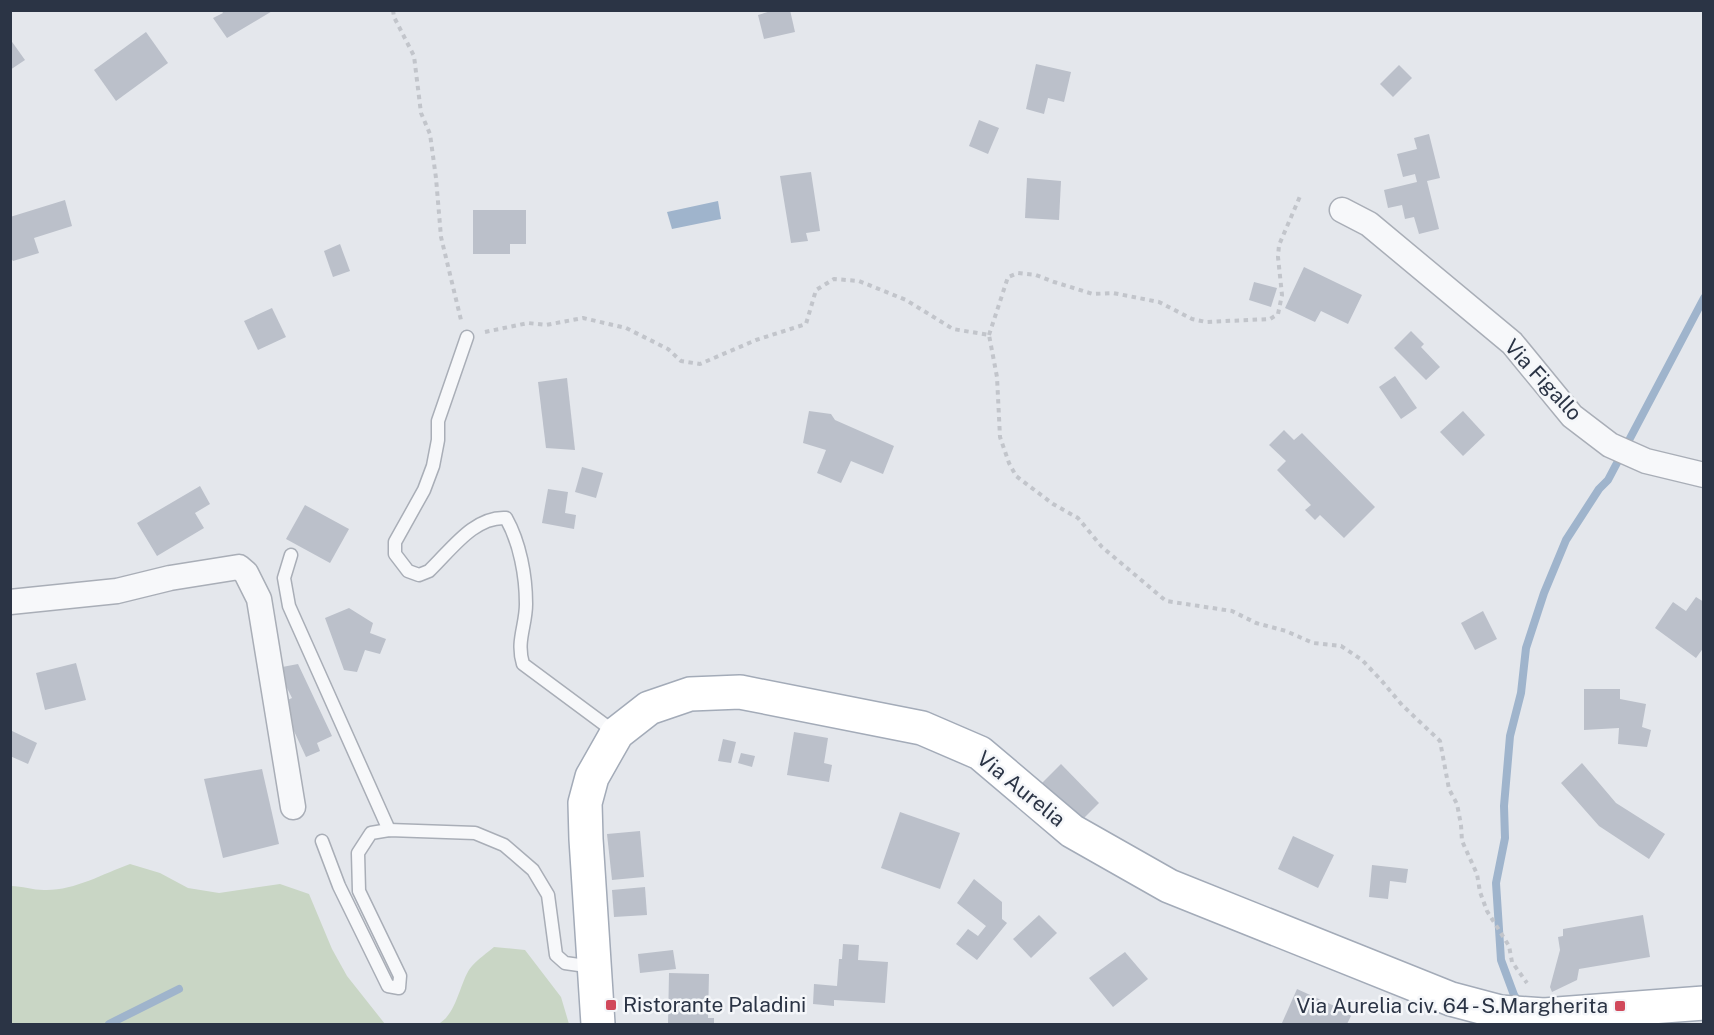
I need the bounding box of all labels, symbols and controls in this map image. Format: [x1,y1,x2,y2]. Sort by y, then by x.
street label: Via Figallo [1500,334,1587,425]
street label: Via Aurelia [972,746,1070,832]
place label: Ristorante Paladini [623,992,806,1017]
place label: Via Aurelia civ. 64 - S.Margherita [1296,993,1608,1018]
marker: Ristorante Paladini [604,998,618,1012]
marker: Via Aurelia civ. 64 - S.Margherita [1613,999,1627,1013]

